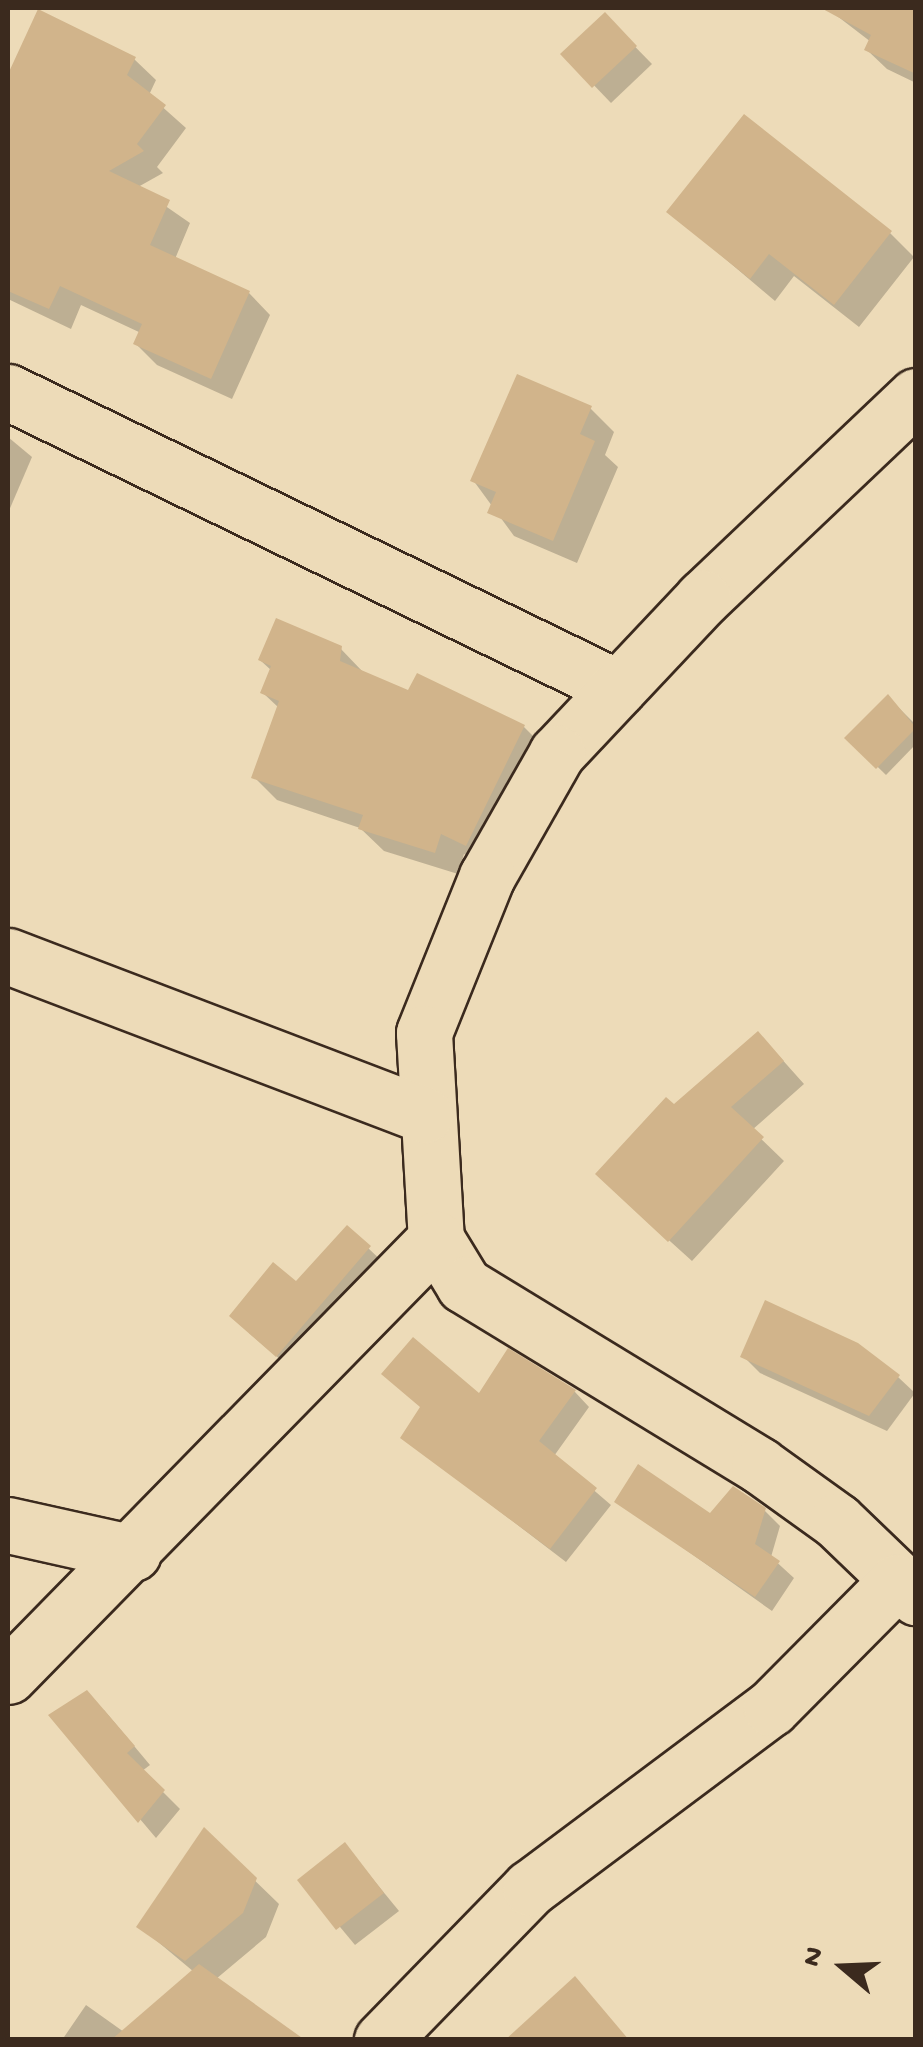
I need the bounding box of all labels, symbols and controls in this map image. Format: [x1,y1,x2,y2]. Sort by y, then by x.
north arrow [793,1917,893,2017]
text: N [796,1943,833,1971]

